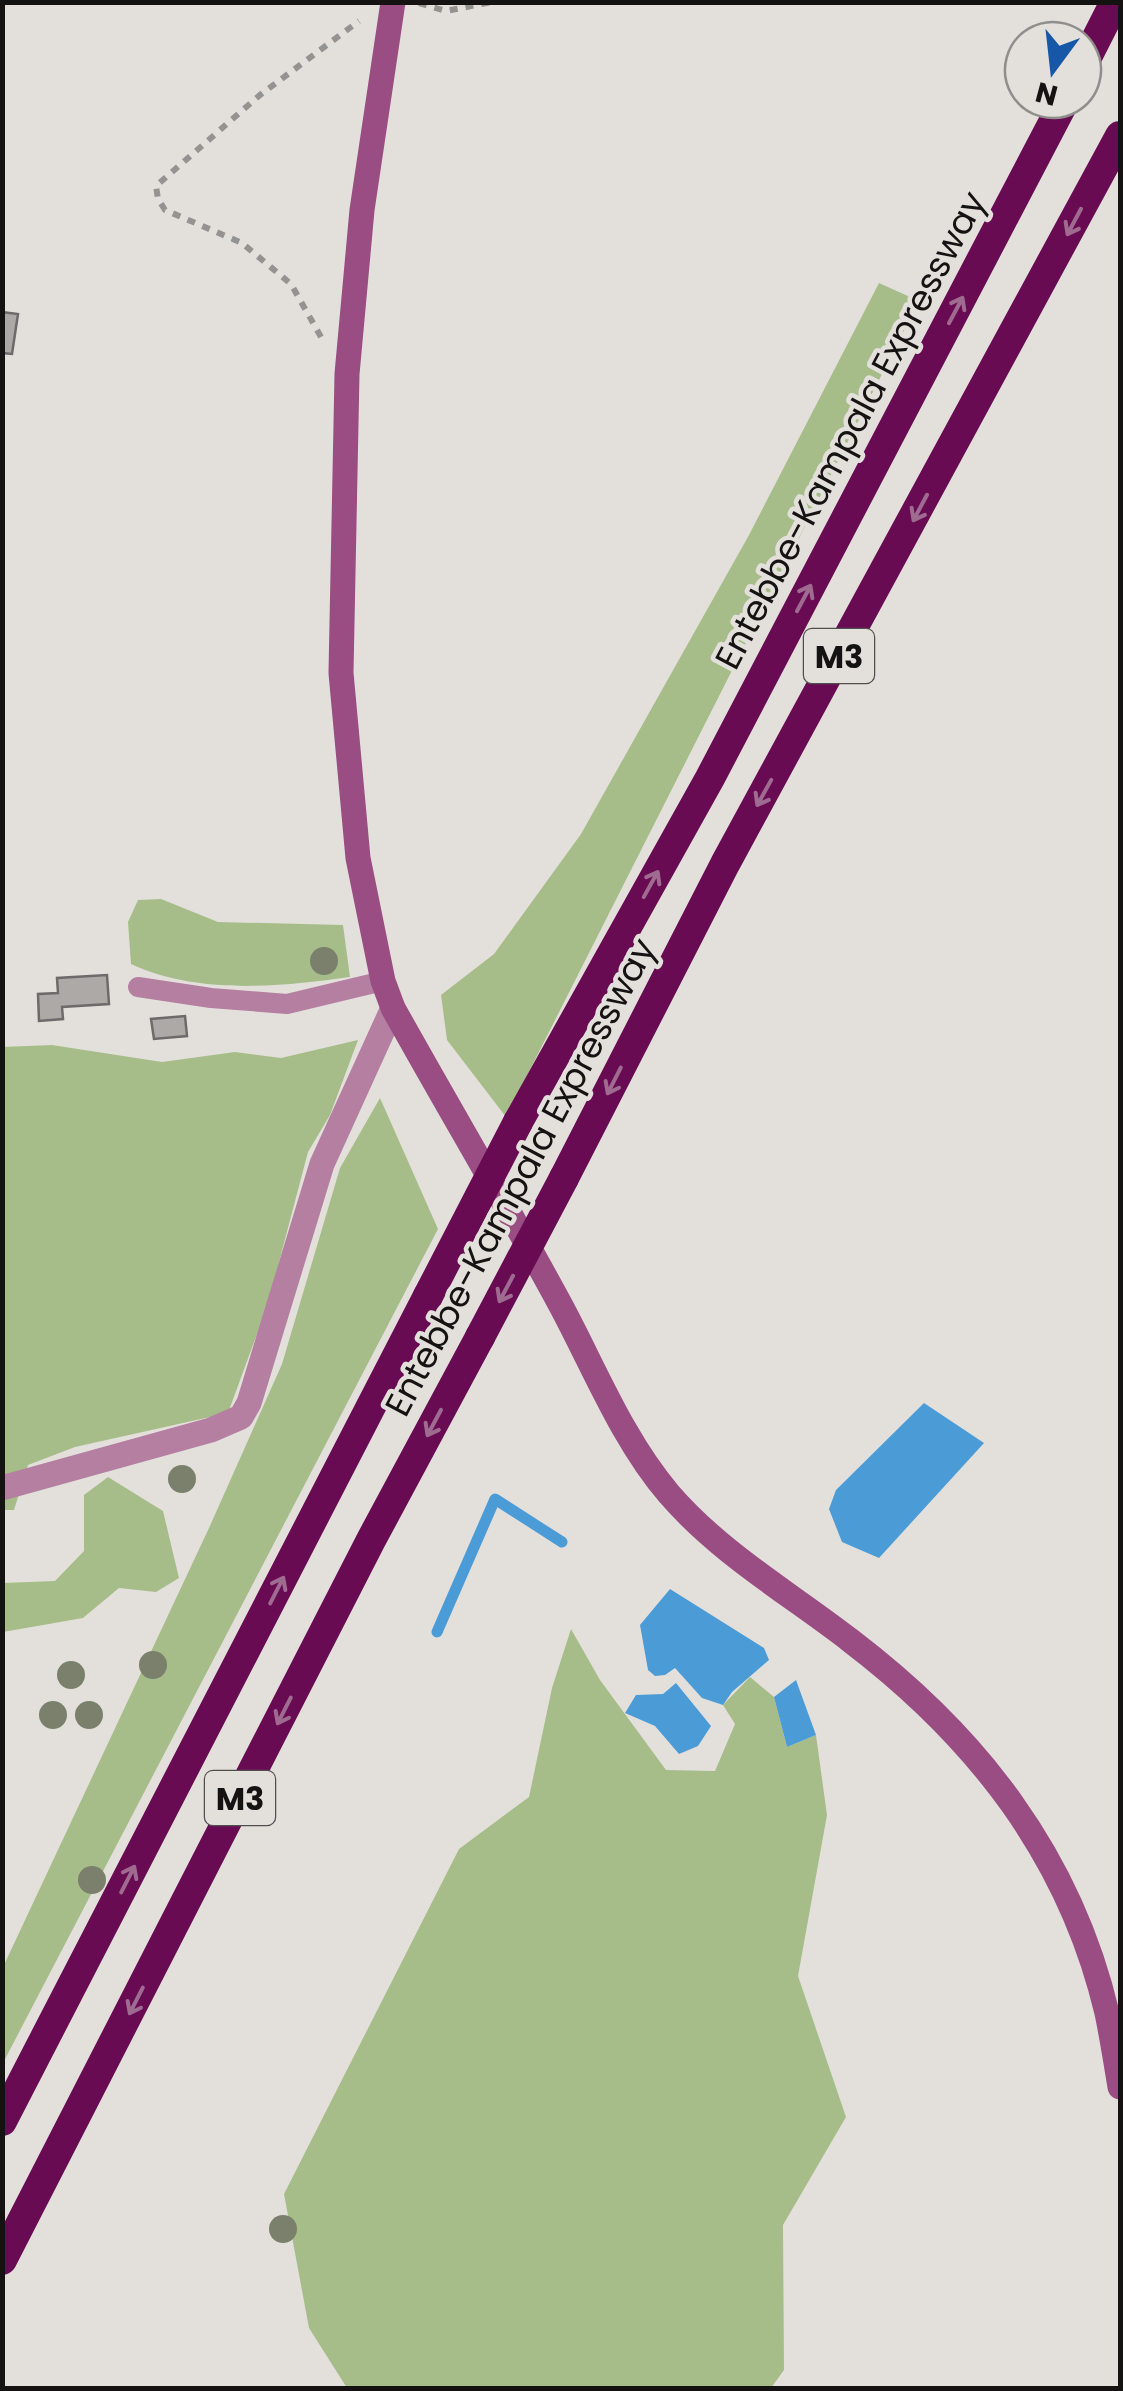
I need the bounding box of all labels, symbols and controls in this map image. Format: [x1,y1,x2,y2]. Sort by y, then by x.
north arrow [1003,20,1103,120]
text: N [1031,72,1062,115]
street label: Entebbe-Kampala Expressway [703,182,997,677]
one-way arrow [1064,207,1083,236]
one-way arrow [947,296,966,326]
one-way arrow [910,493,929,523]
one-way arrow [795,583,815,613]
road number: M3 [804,629,874,683]
one-way arrow [753,778,773,807]
one-way arrow [641,870,661,899]
street label: Entebbe-Kampala Expressway [373,929,667,1424]
one-way arrow [604,1066,623,1096]
one-way arrow [496,1273,515,1303]
one-way arrow [424,1408,443,1437]
one-way arrow [268,1576,287,1606]
one-way arrow [274,1696,293,1726]
road number: M3 [205,1771,275,1825]
one-way arrow [119,1865,138,1895]
one-way arrow [126,1985,145,2015]

